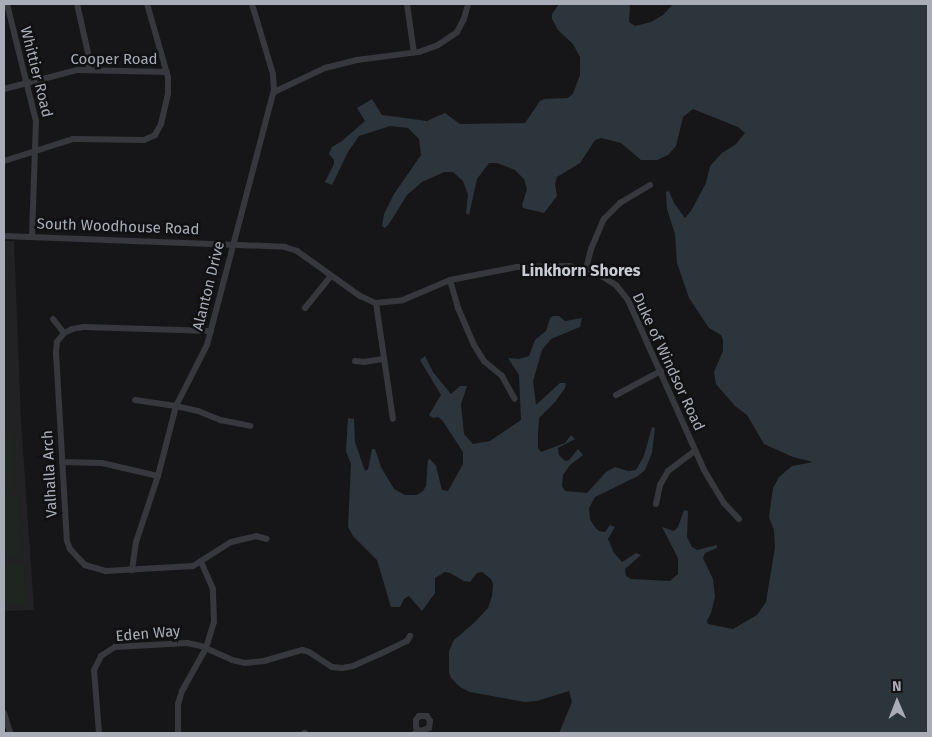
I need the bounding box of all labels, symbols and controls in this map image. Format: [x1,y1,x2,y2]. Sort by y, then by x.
street label: Whittier Road [16,25,56,119]
street label: Cooper Road [70,51,158,69]
street label: South Woodhouse Road [36,215,200,239]
street label: Alanton Drive [189,239,229,333]
district label: Linkhorn Shores [521,261,641,281]
street label: Duke of Windsor Road [628,290,708,434]
street label: Valhalla Arch [39,430,61,518]
street label: Eden Way [115,622,181,646]
north arrow [872,677,922,727]
text: N [892,678,902,695]

